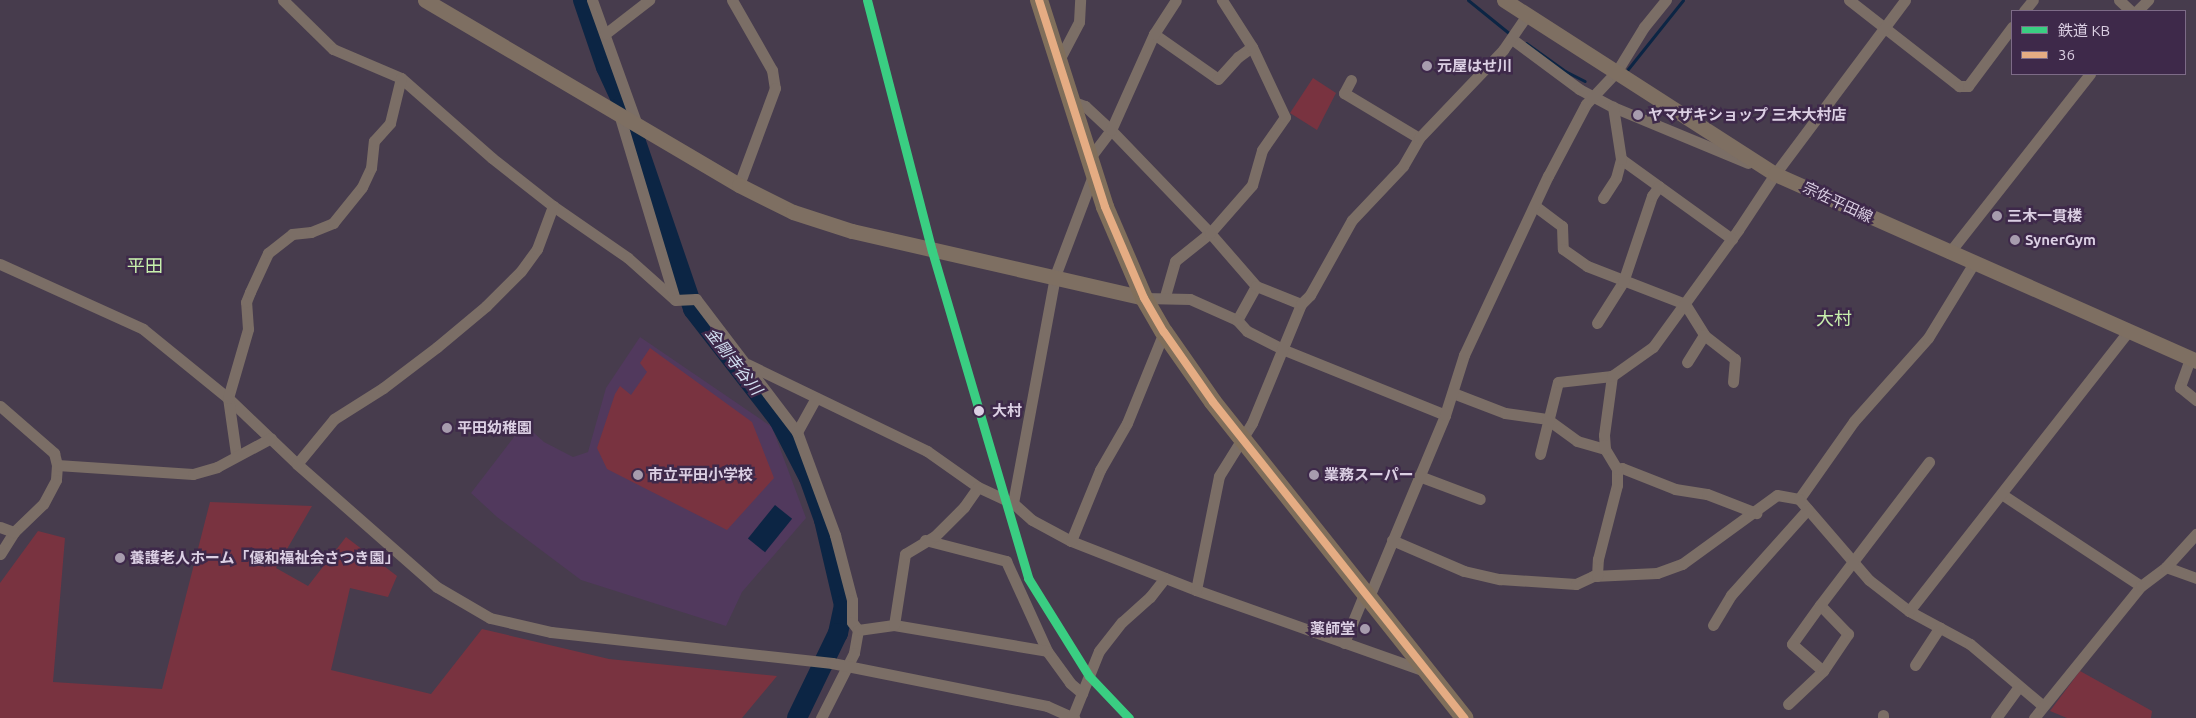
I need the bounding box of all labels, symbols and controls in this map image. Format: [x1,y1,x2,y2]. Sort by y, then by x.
legend [2011,10,2186,75]
text: 鉄道 KB [2058,22,2110,39]
text: 36 [2058,46,2075,63]
place label: 元屋はせ川 [1437,57,1512,75]
marker: 元屋はせ川 [1421,60,1433,72]
place label: ヤマザキショップ 三木大村店 [1648,106,1847,124]
marker: ヤマザキショップ 三木大村店 [1632,109,1644,121]
street label: 宗佐平田線 [1800,178,1876,226]
place label: 三木一貫楼 [2007,207,2082,225]
marker: 三木一貫楼 [1991,210,2003,222]
place label: SynerGym [2025,231,2096,249]
marker: SynerGym [2009,234,2021,246]
district label: 平田 [127,254,163,276]
district label: 大村 [1816,307,1852,329]
water label: 金剛寺谷川 [702,324,766,398]
marker: 大村 [970,402,988,420]
place label: 大村 [992,402,1022,420]
place label: 平田幼稚園 [457,419,532,437]
marker: 平田幼稚園 [441,422,453,434]
place label: 市立平田小学校 [648,466,753,484]
place label: 業務スーパー [1324,466,1414,484]
marker: 市立平田小学校 [632,469,644,481]
marker: 業務スーパー [1308,469,1320,481]
place label: 養護老人ホーム「優和福祉会さつき園」 [130,549,400,567]
marker: 養護老人ホーム「優和福祉会さつき園」 [114,552,126,564]
place label: 薬師堂 [1310,620,1355,638]
marker: 薬師堂 [1359,623,1371,635]

